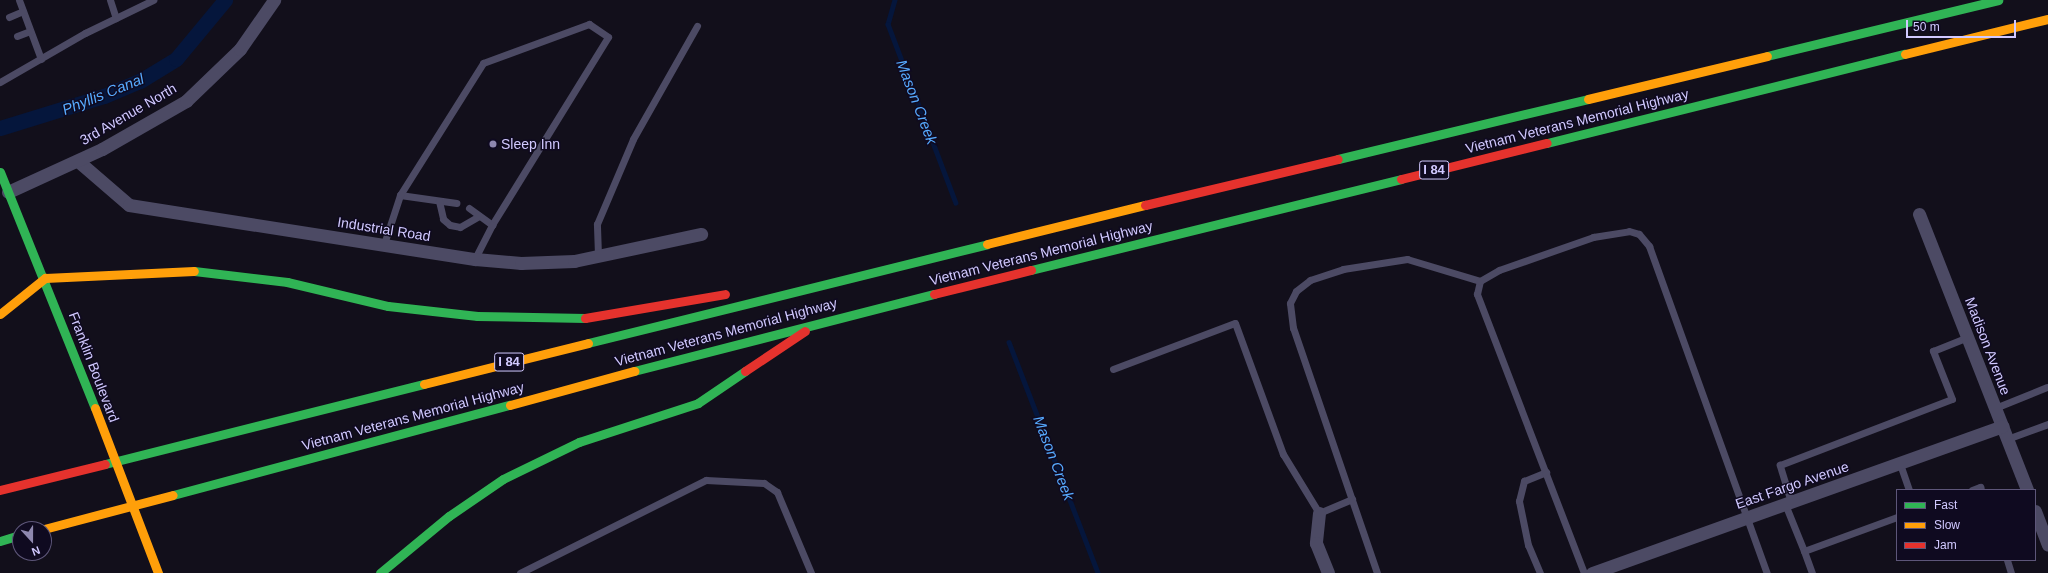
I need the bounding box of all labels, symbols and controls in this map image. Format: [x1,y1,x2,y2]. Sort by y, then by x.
scale bar [1908,12,2018,38]
text: 50 m [1913,20,1940,34]
water label: Mason Creek [893,57,941,147]
water label: Phyllis Canal [59,69,147,119]
street label: 3rd Avenue North [76,79,180,149]
street label: Vietnam Veterans Memorial Highway [1464,85,1690,157]
place label: Sleep Inn [501,136,560,152]
marker: Sleep Inn [488,139,498,149]
road number: I 84 [1419,159,1449,181]
street label: Industrial Road [336,213,432,245]
street label: Vietnam Veterans Memorial Highway [928,217,1154,289]
street label: Vietnam Veterans Memorial Highway [613,294,839,370]
street label: Madison Avenue [1962,294,2014,398]
street label: Franklin Boulevard [65,310,123,424]
road number: I 84 [494,351,524,373]
street label: Vietnam Veterans Memorial Highway [300,378,526,454]
water label: Mason Creek [1030,413,1078,503]
street label: East Fargo Avenue [1733,458,1851,512]
legend [1896,489,2036,561]
text: Fast [1934,498,1957,512]
text: Slow [1934,518,1960,532]
north arrow [12,521,52,561]
text: Jam [1934,538,1957,552]
text: N [30,544,42,558]

